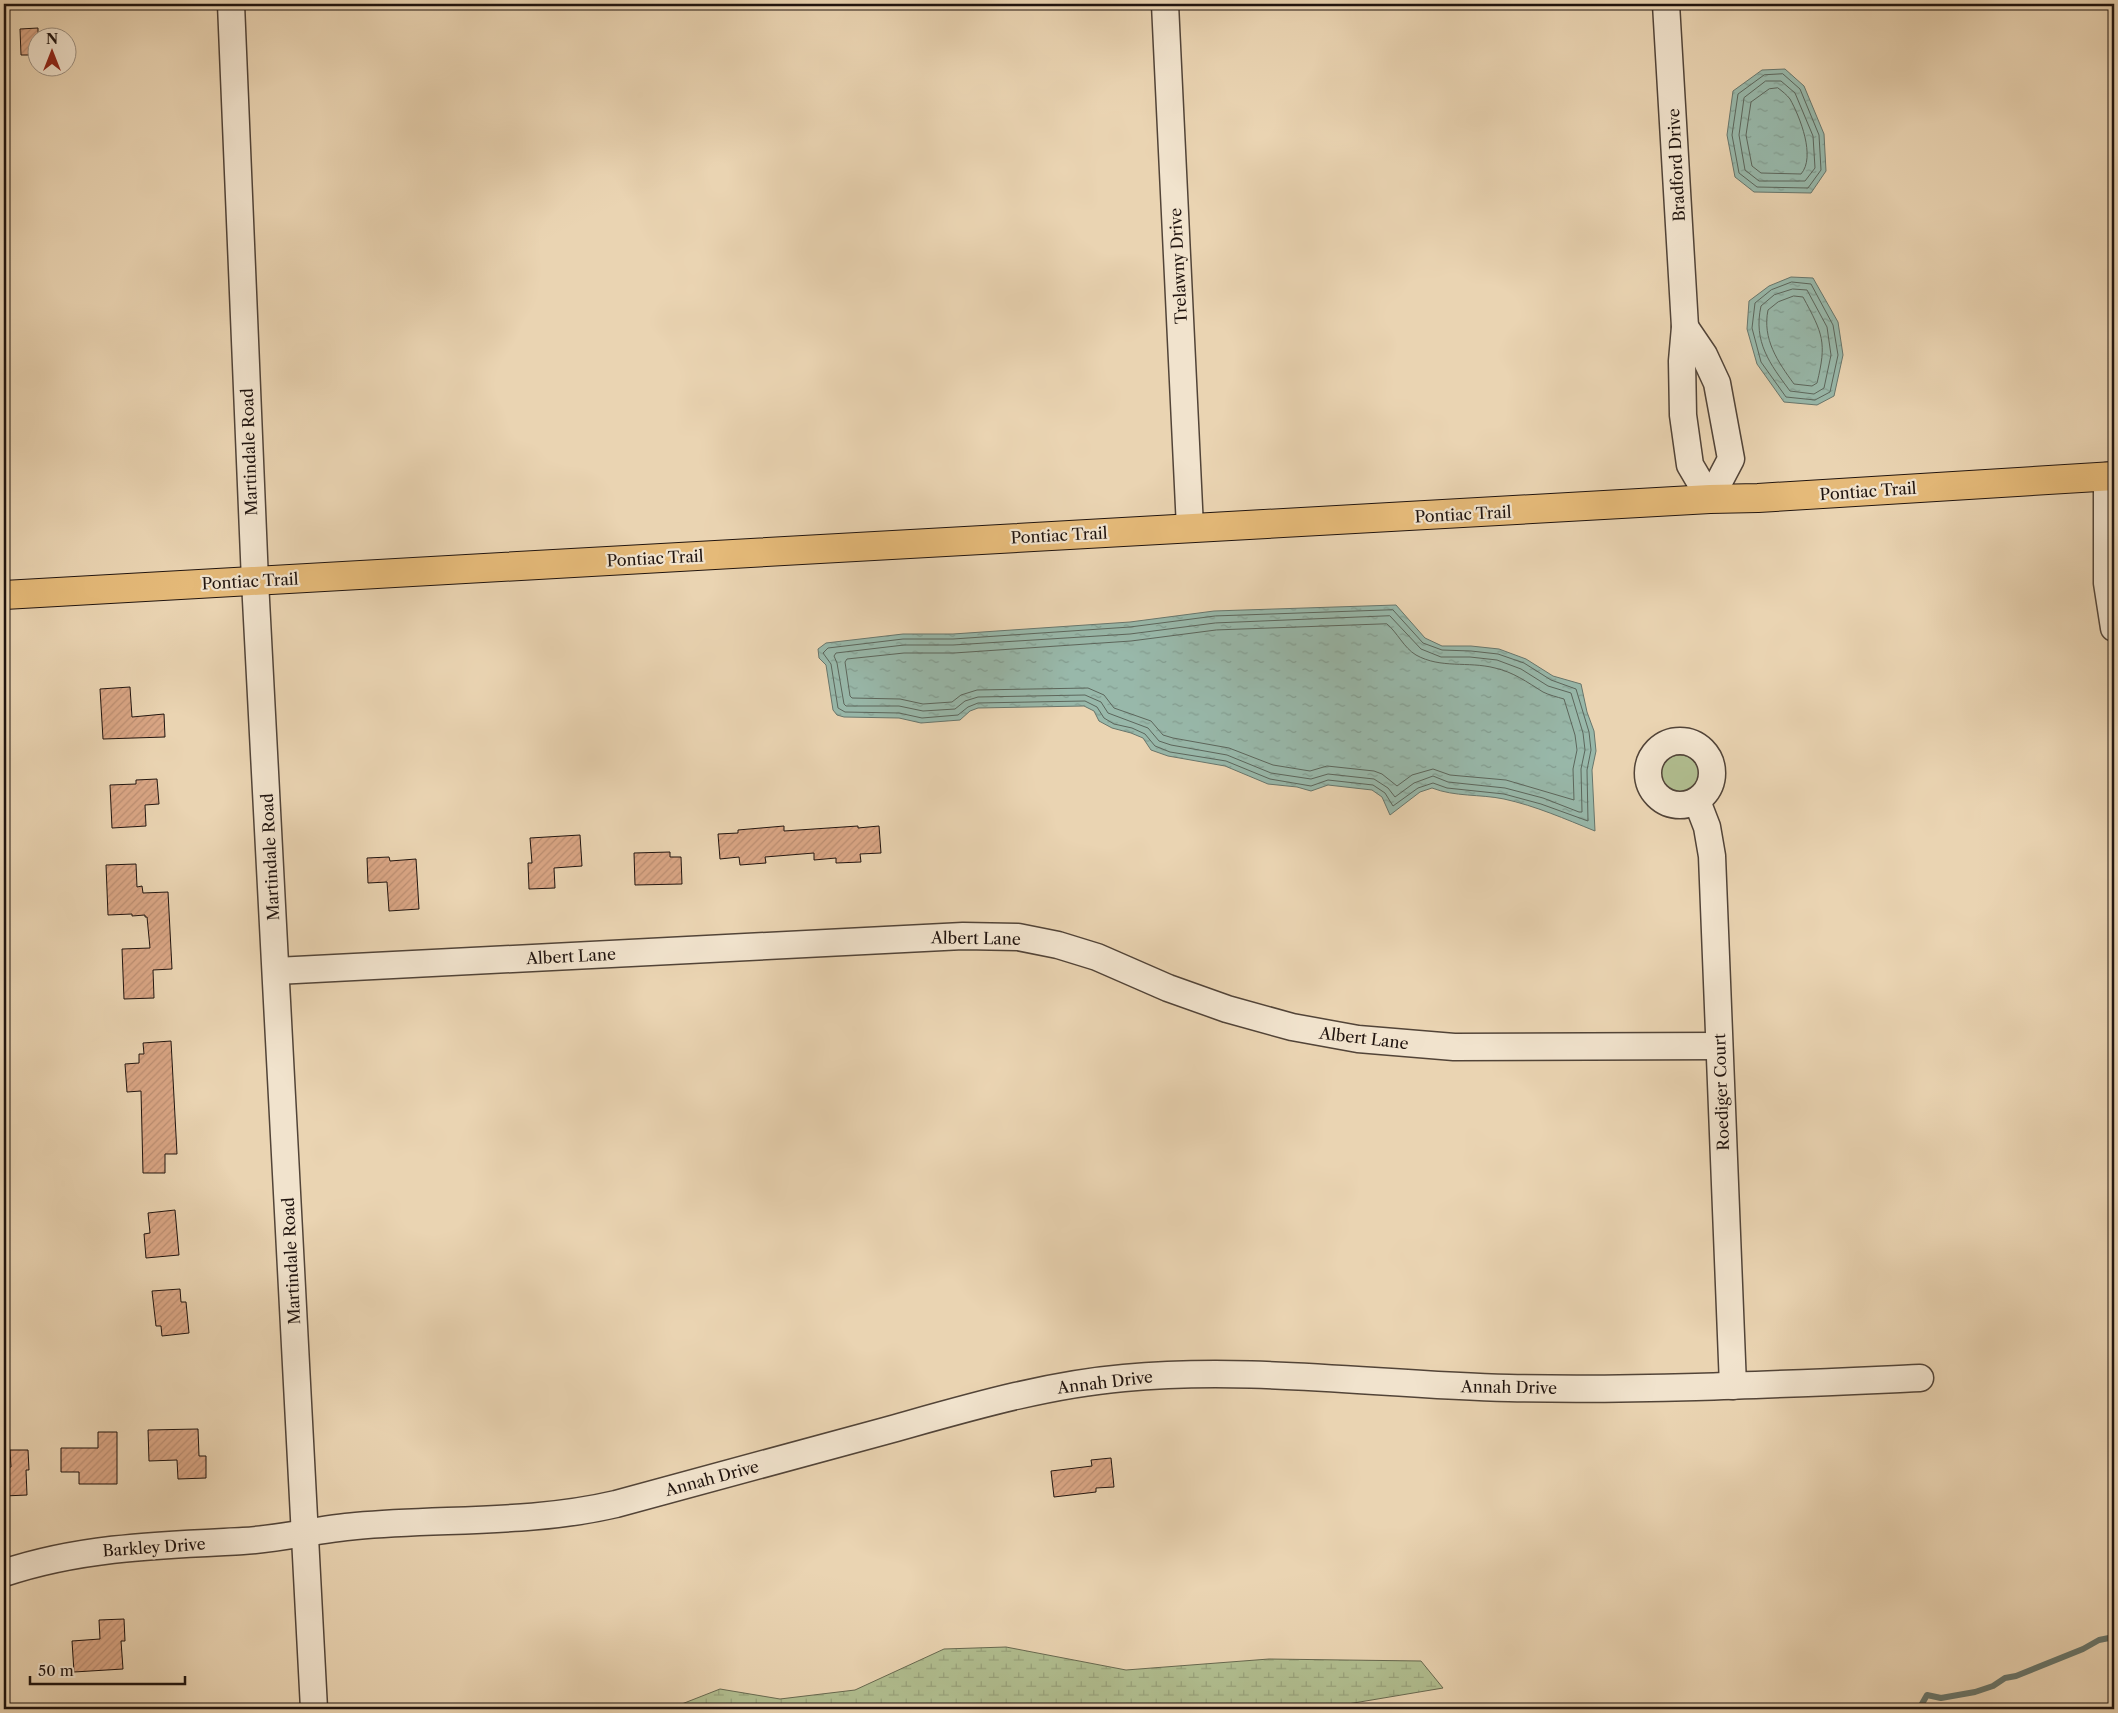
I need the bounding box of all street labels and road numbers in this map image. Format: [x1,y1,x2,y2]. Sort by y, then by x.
street label: Bradford Drive [1663,108,1689,222]
street label: Trelawny Drive [1165,207,1191,325]
street label: Martindale Road [237,388,261,516]
street label: Pontiac Trail [1819,478,1917,504]
street label: Pontiac Trail [1414,501,1512,527]
street label: Pontiac Trail [1010,522,1108,548]
street label: Pontiac Trail [606,545,704,571]
street label: Pontiac Trail [201,568,299,594]
street label: Martindale Road [257,793,283,921]
street label: Albert Lane [930,927,1021,949]
street label: Albert Lane [525,944,616,968]
street label: Albert Lane [1317,1022,1410,1053]
street label: Roediger Court [1709,1033,1733,1151]
street label: Martindale Road [278,1197,304,1325]
street label: Annah Drive [1055,1366,1154,1398]
street label: Annah Drive [1460,1376,1557,1398]
street label: Annah Drive [662,1456,761,1500]
street label: Barkley Drive [102,1533,206,1561]

